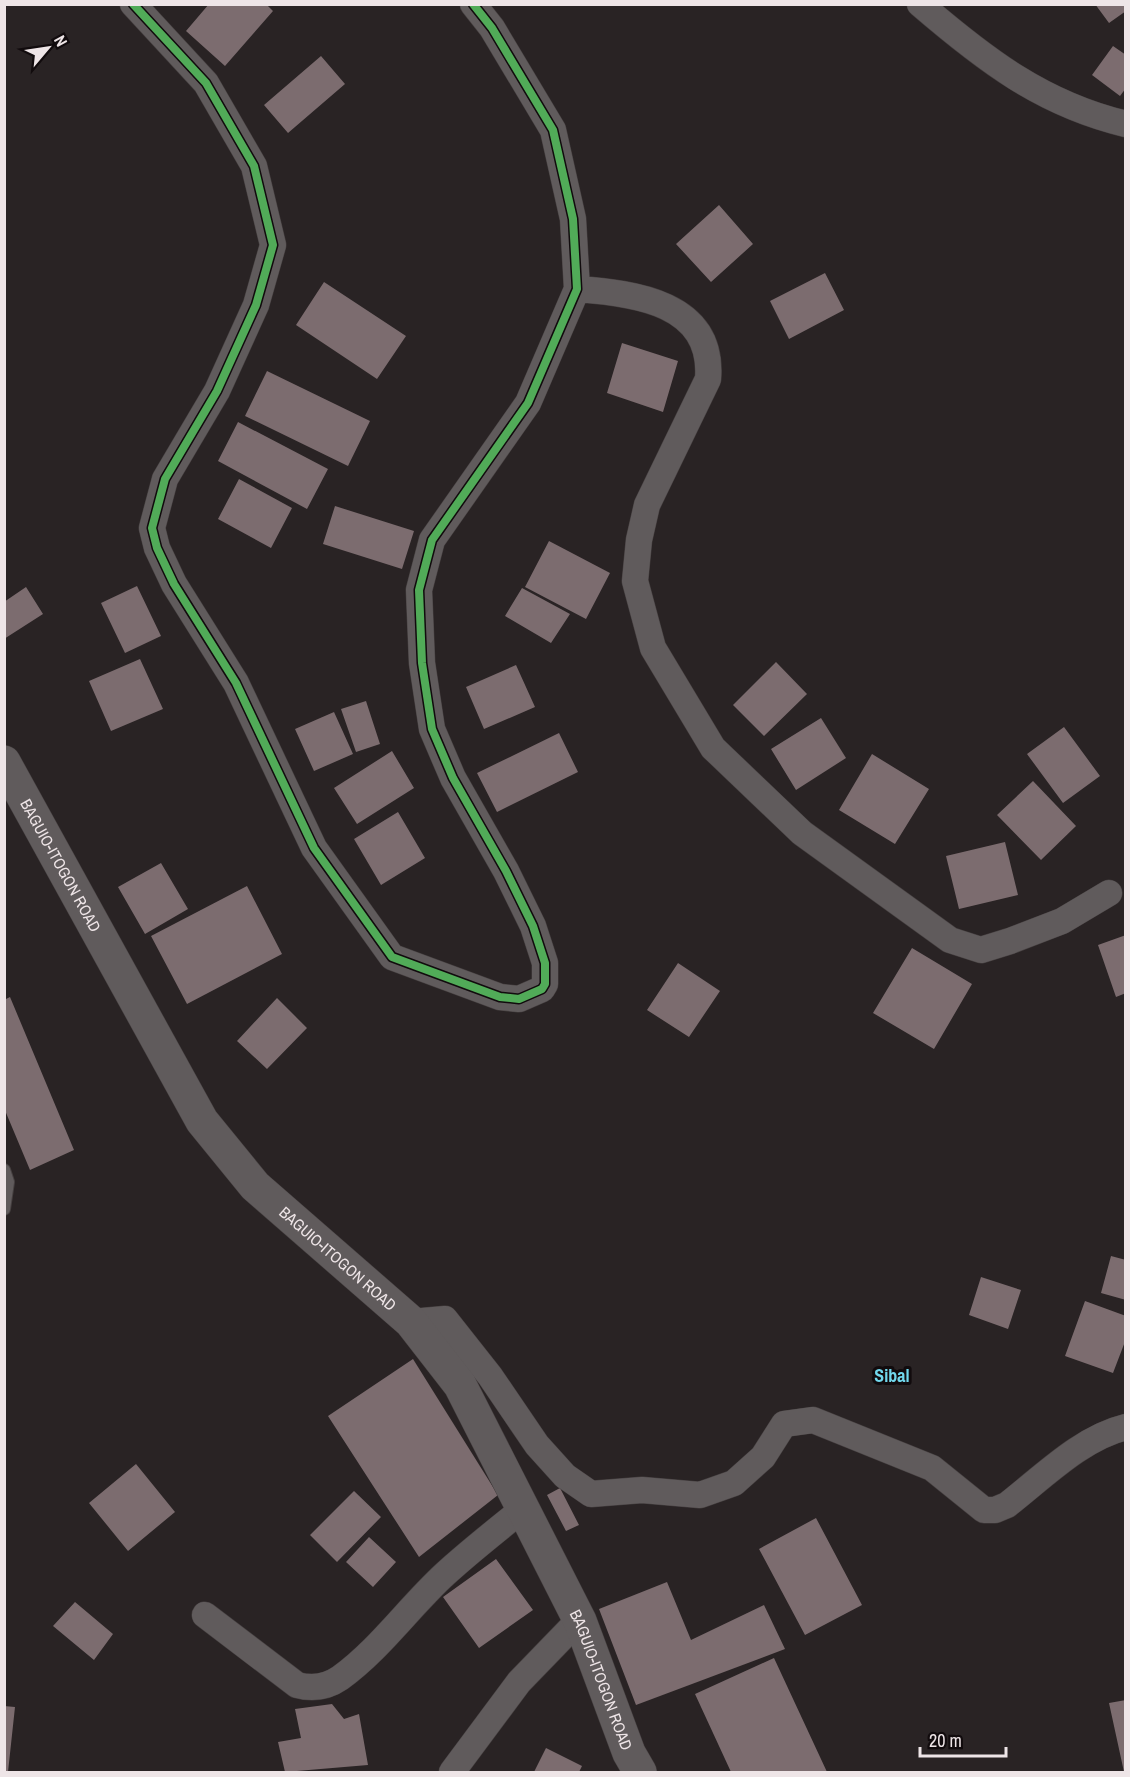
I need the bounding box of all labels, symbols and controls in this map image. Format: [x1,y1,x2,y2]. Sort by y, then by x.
north arrow [18,18,78,78]
text: N [49,31,73,50]
street label: BAGUIO-ITOGON ROAD [15,795,107,936]
street label: BAGUIO-ITOGON ROAD [275,1201,401,1316]
district label: Sibal [874,1363,910,1388]
street label: BAGUIO-ITOGON ROAD [565,1606,638,1753]
scale bar [920,1720,1006,1758]
text: 20 m [929,1728,962,1753]

